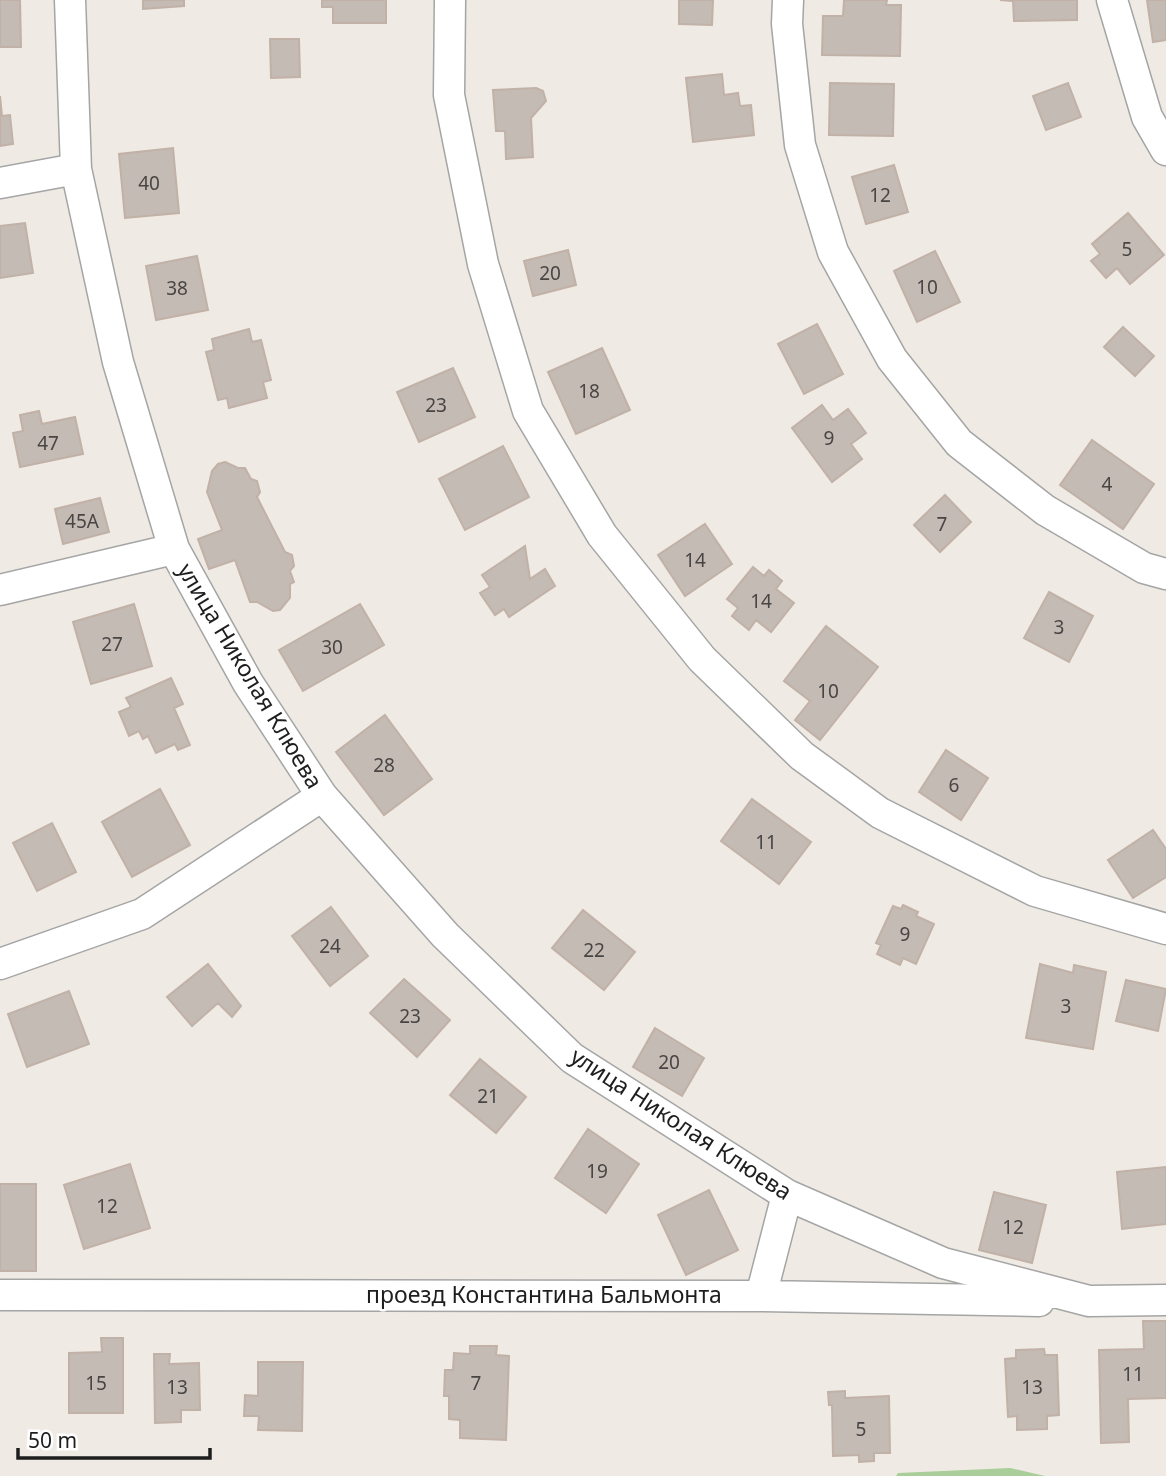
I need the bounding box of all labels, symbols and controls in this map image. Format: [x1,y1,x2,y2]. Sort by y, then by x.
house number: 40 [138,170,160,196]
house number: 12 [869,182,891,208]
house number: 5 [1122,236,1132,262]
house number: 20 [539,260,561,286]
house number: 10 [916,274,938,300]
house number: 38 [166,275,188,301]
house number: 18 [578,378,600,404]
house number: 23 [425,392,447,418]
house number: 9 [824,425,834,451]
house number: 47 [37,430,59,456]
house number: 4 [1102,471,1113,497]
house number: 45А [65,508,100,534]
house number: 7 [937,511,947,537]
house number: 14 [684,547,706,573]
street label: улица Николая Клюева [171,557,331,794]
house number: 14 [750,588,772,614]
house number: 3 [1054,614,1064,640]
house number: 27 [101,631,123,657]
house number: 30 [321,634,343,660]
house number: 10 [817,678,839,704]
house number: 28 [373,752,395,778]
house number: 6 [949,772,959,798]
house number: 11 [755,829,777,855]
house number: 9 [900,921,910,947]
house number: 24 [319,933,341,959]
house number: 22 [583,937,605,963]
house number: 3 [1061,993,1071,1019]
house number: 23 [399,1003,421,1029]
street label: улица Николая Клюева [565,1039,799,1207]
house number: 20 [658,1049,680,1075]
house number: 21 [477,1083,499,1109]
house number: 19 [586,1158,608,1184]
house number: 12 [96,1193,118,1219]
house number: 12 [1002,1214,1024,1240]
street label: проезд Константина Бальмонта [366,1278,722,1310]
house number: 11 [1122,1361,1144,1387]
house number: 15 [85,1370,107,1396]
house number: 7 [471,1370,481,1396]
house number: 13 [166,1374,188,1400]
house number: 13 [1021,1374,1043,1400]
scale bar [18,1416,210,1460]
house number: 5 [856,1416,866,1442]
text: 50 m [28,1426,77,1454]

